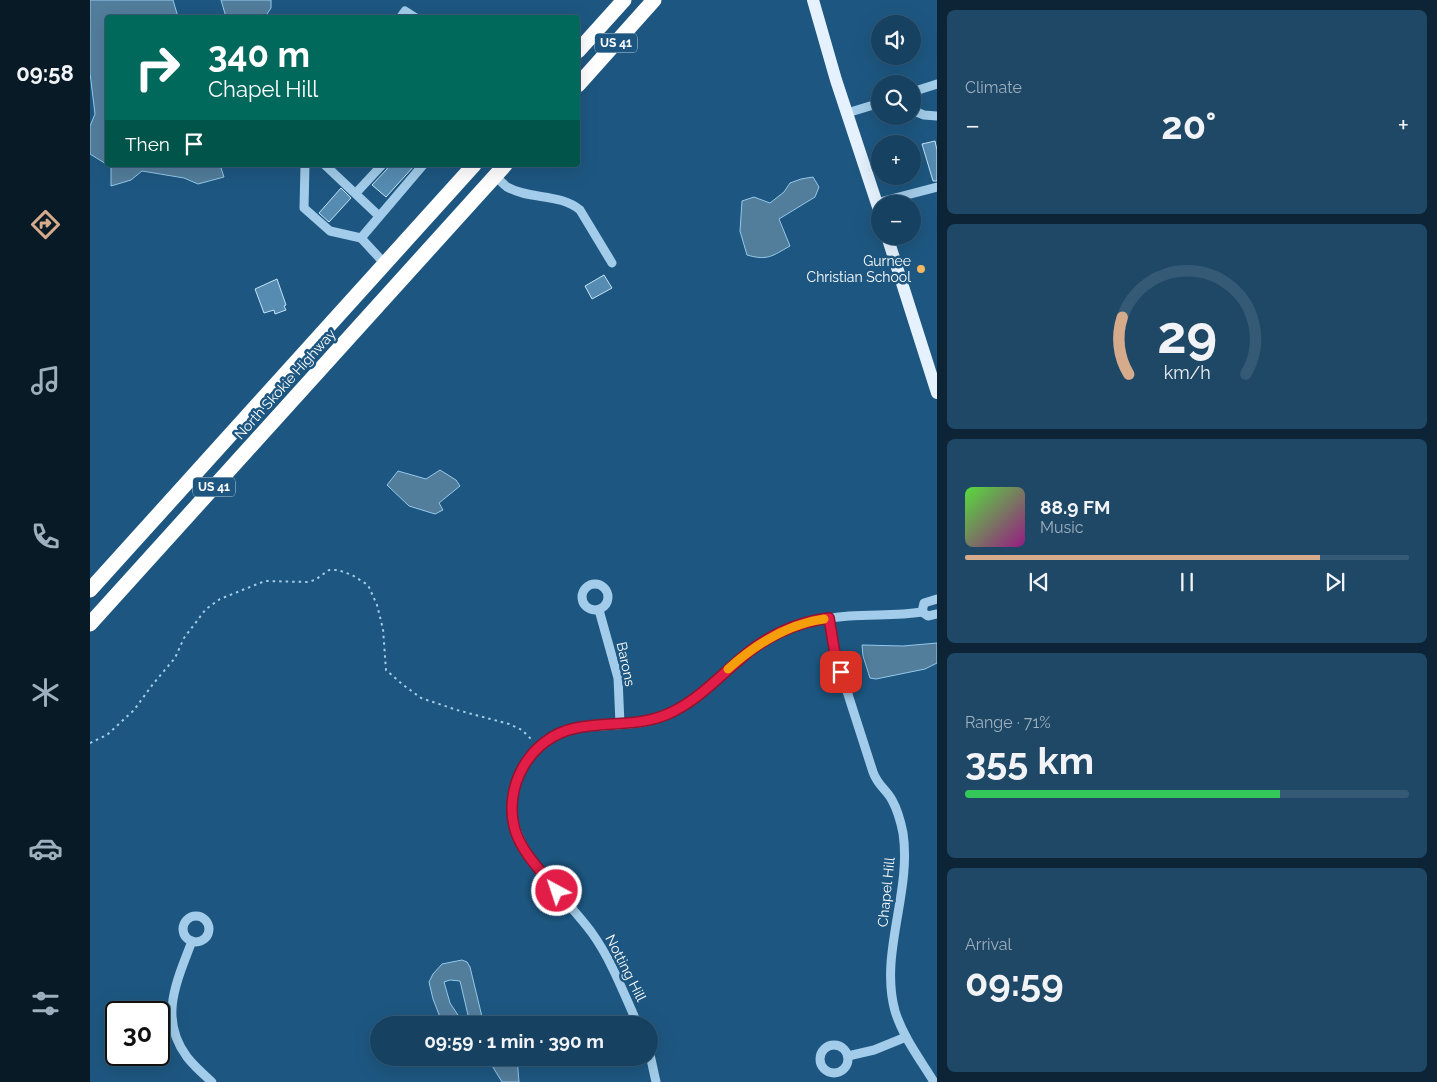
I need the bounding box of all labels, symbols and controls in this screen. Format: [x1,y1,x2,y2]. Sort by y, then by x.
map controls [871,15,921,245]
button: sound [871,15,921,65]
text: 340 m [208,34,310,75]
road number: US 41 [595,34,637,52]
icon: right [125,35,190,100]
text: 09:58 [16,60,74,86]
button: search [871,75,921,125]
text: Chapel Hill [208,76,318,102]
text: Climate [965,78,1022,97]
text: 20° [1161,103,1216,148]
text: − [965,109,980,142]
text: + [1397,109,1409,142]
icon: arrive [180,130,208,158]
text: Then [125,133,170,155]
button: + [871,135,921,185]
button: − [871,195,921,245]
icon: directions [28,207,63,242]
place label: Gurnee Christian School [807,253,911,285]
marker: Gurnee Christian School [915,263,927,275]
text: 29 [1157,304,1217,365]
street label: North Skokie Highway [231,325,339,442]
text: km/h [1163,362,1211,383]
icon: music [28,363,63,398]
road number: US 41 [193,478,235,497]
text: 88.9 FM [1040,496,1110,518]
text: Music [1040,518,1084,537]
icon: phone [28,519,63,554]
icon: previous [1025,568,1053,596]
icon: pause [1173,568,1201,596]
icon: next [1321,568,1349,596]
street label: Barons [614,640,639,688]
pin [820,651,862,693]
icon: arrive [827,658,855,686]
icon: climate [28,675,63,710]
text: Range · 71% [965,713,1051,732]
text: 355 km [965,738,1094,783]
icon: car [28,831,63,866]
street label: Chapel Hill [874,856,898,928]
position arrow [530,864,582,916]
street label: Notting Hill [602,932,650,1004]
text: Arrival [965,935,1012,954]
text: 09:59 [965,960,1064,1005]
icon: filters [28,986,63,1021]
speed limit sign: 30 [105,1001,170,1066]
text: 09:59 · 1 min · 390 m [424,1030,604,1052]

